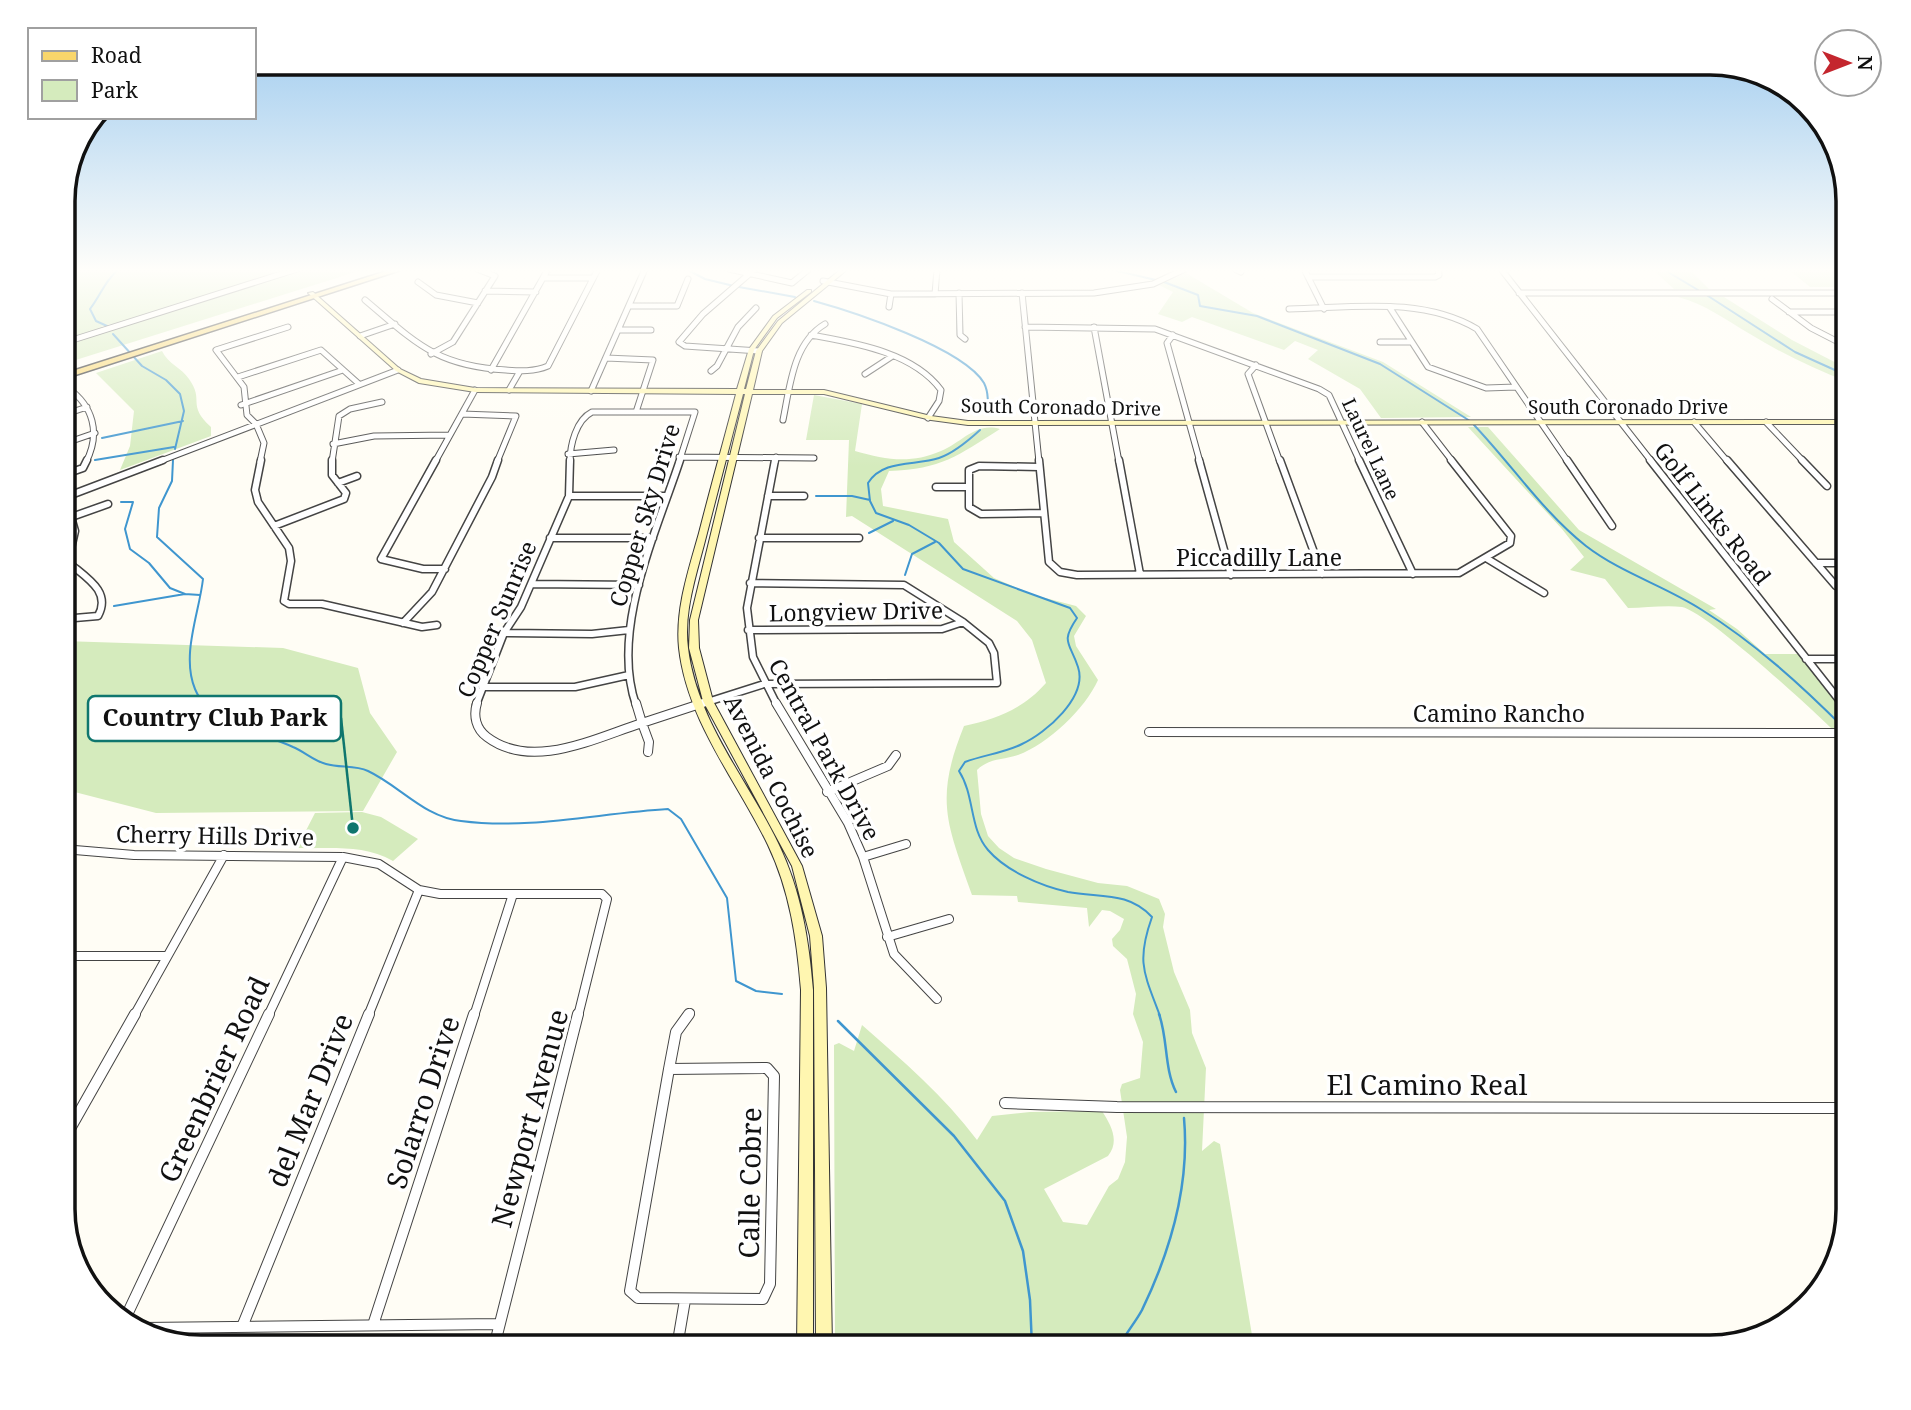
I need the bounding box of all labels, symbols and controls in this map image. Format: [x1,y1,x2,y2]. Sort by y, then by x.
legend [28,28,256,119]
north arrow [1813,28,1883,98]
text: Road [91,41,142,69]
text: N [1852,56,1878,71]
text: Park [91,76,138,104]
street label: South Coronado Drive [961,392,1161,422]
street label: Laurel Lane [1336,394,1406,504]
street label: South Coronado Drive [1528,394,1728,420]
street label: Copper Sky Drive [601,419,687,611]
street label: Golf Links Road [1647,435,1779,591]
street label: Copper Sunrise [449,536,543,702]
street label: Piccadilly Lane [1176,541,1342,573]
street label: Longview Drive [769,593,943,629]
street label: Central Park Drive [762,652,888,846]
street label: Avenida Cochise [717,689,827,863]
callout: Country Club Park [88,696,341,741]
street label: Camino Rancho [1413,697,1585,729]
text: Country Club Park [102,700,328,733]
street label: Cherry Hills Drive [116,817,314,853]
street label: Greenbrier Road [149,970,277,1188]
street label: Newport Avenue [482,1005,576,1231]
street label: del Mar Drive [257,1007,361,1193]
street label: Solarro Drive [376,1011,468,1193]
street label: El Camino Real [1326,1065,1528,1103]
street label: Calle Cobre [729,1107,769,1259]

